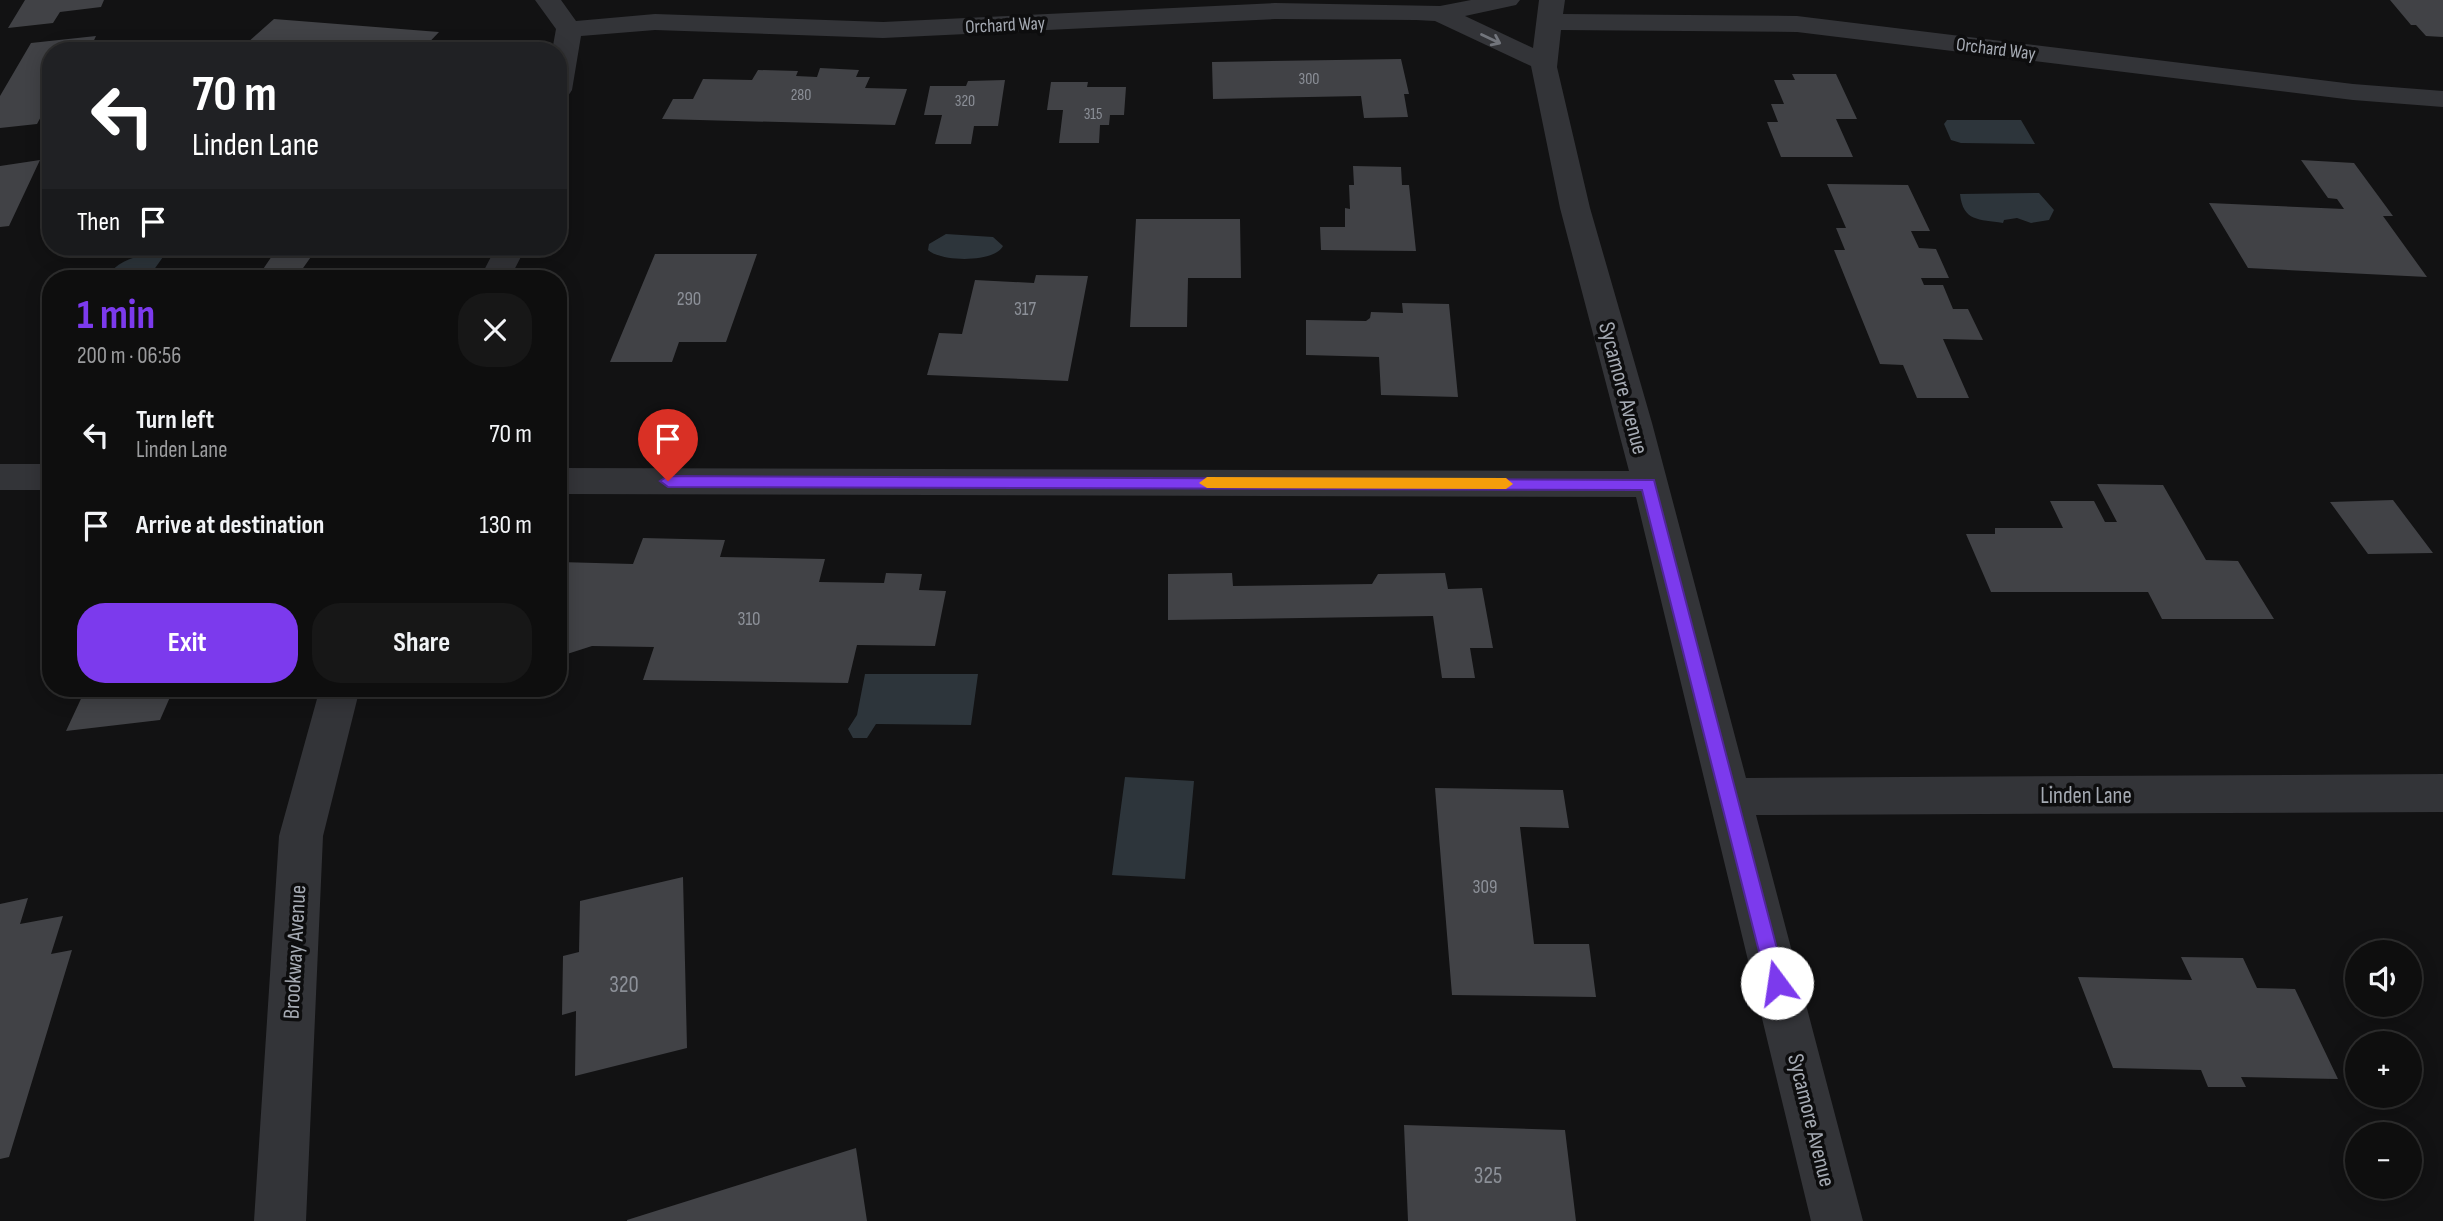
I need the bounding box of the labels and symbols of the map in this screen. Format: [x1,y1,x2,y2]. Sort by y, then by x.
street label: Orchard Way [965,12,1046,39]
one-way arrow [1480,32,1501,46]
street label: Orchard Way [1955,33,2038,66]
house number: 300 [1299,70,1319,89]
house number: 280 [791,86,811,105]
house number: 320 [955,92,975,111]
house number: 315 [1084,105,1102,124]
house number: 290 [677,288,701,311]
house number: 317 [1014,298,1036,321]
street label: Sycamore Avenue [1592,319,1654,458]
pin [638,409,698,481]
house number: 310 [737,608,761,631]
street label: Linden Lane [2040,782,2132,810]
house number: 309 [1473,876,1497,899]
street label: Brookway Avenue [277,884,312,1020]
position arrow [1740,946,1814,1020]
house number: 320 [609,971,639,999]
street label: Sycamore Avenue [1781,1051,1841,1190]
house number: 325 [1474,1162,1502,1190]

